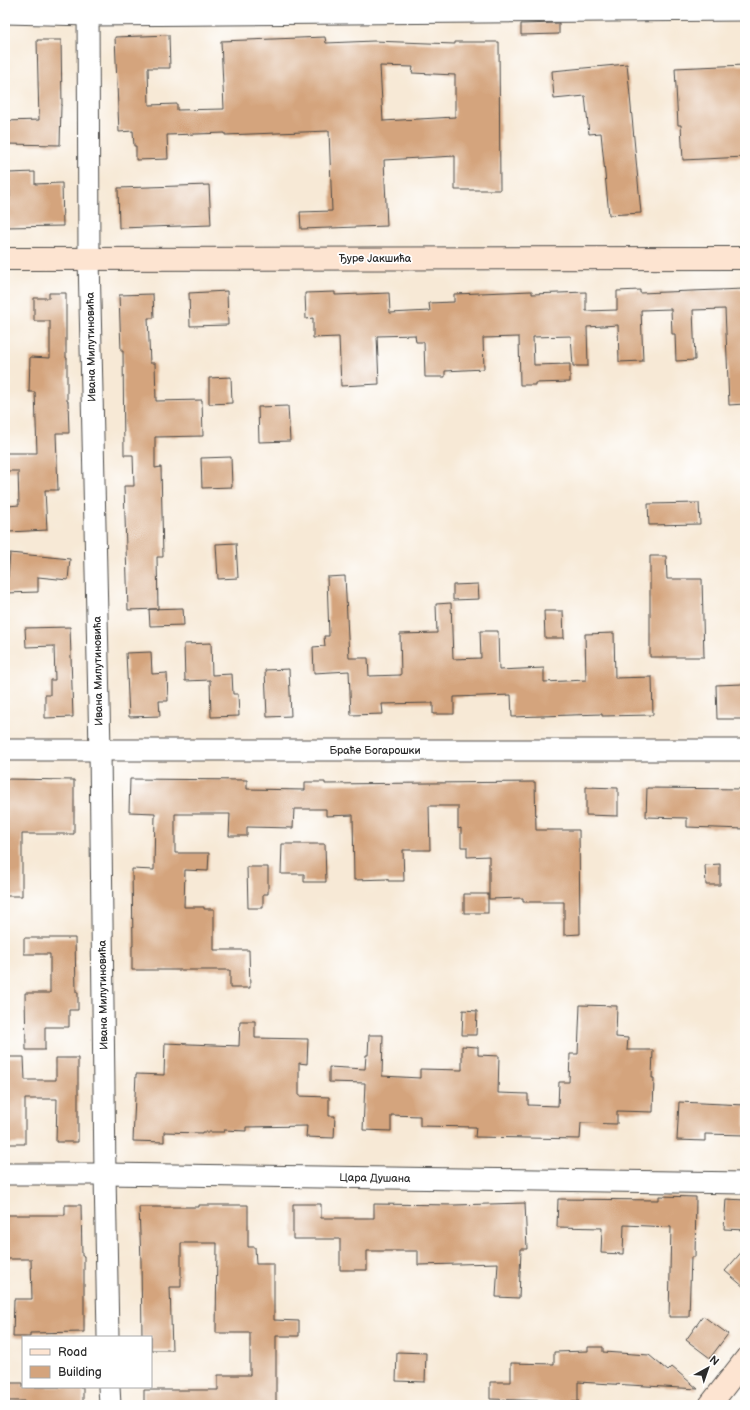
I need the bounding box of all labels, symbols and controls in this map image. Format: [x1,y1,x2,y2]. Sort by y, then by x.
street label: Ђуре Јакшића [339,252,412,265]
street label: Ивана Милутиновића [84,291,98,402]
street label: Ивана Милутиновића [91,615,105,726]
street label: Браће Богарошки [329,744,421,757]
street label: Ивана Милутиновића [96,939,110,1050]
street label: Цара Душана [339,1171,411,1185]
legend [22,1336,152,1388]
text: Road [58,1345,87,1360]
north arrow [688,1348,728,1388]
text: N [707,1353,721,1368]
text: Building [58,1365,102,1380]

